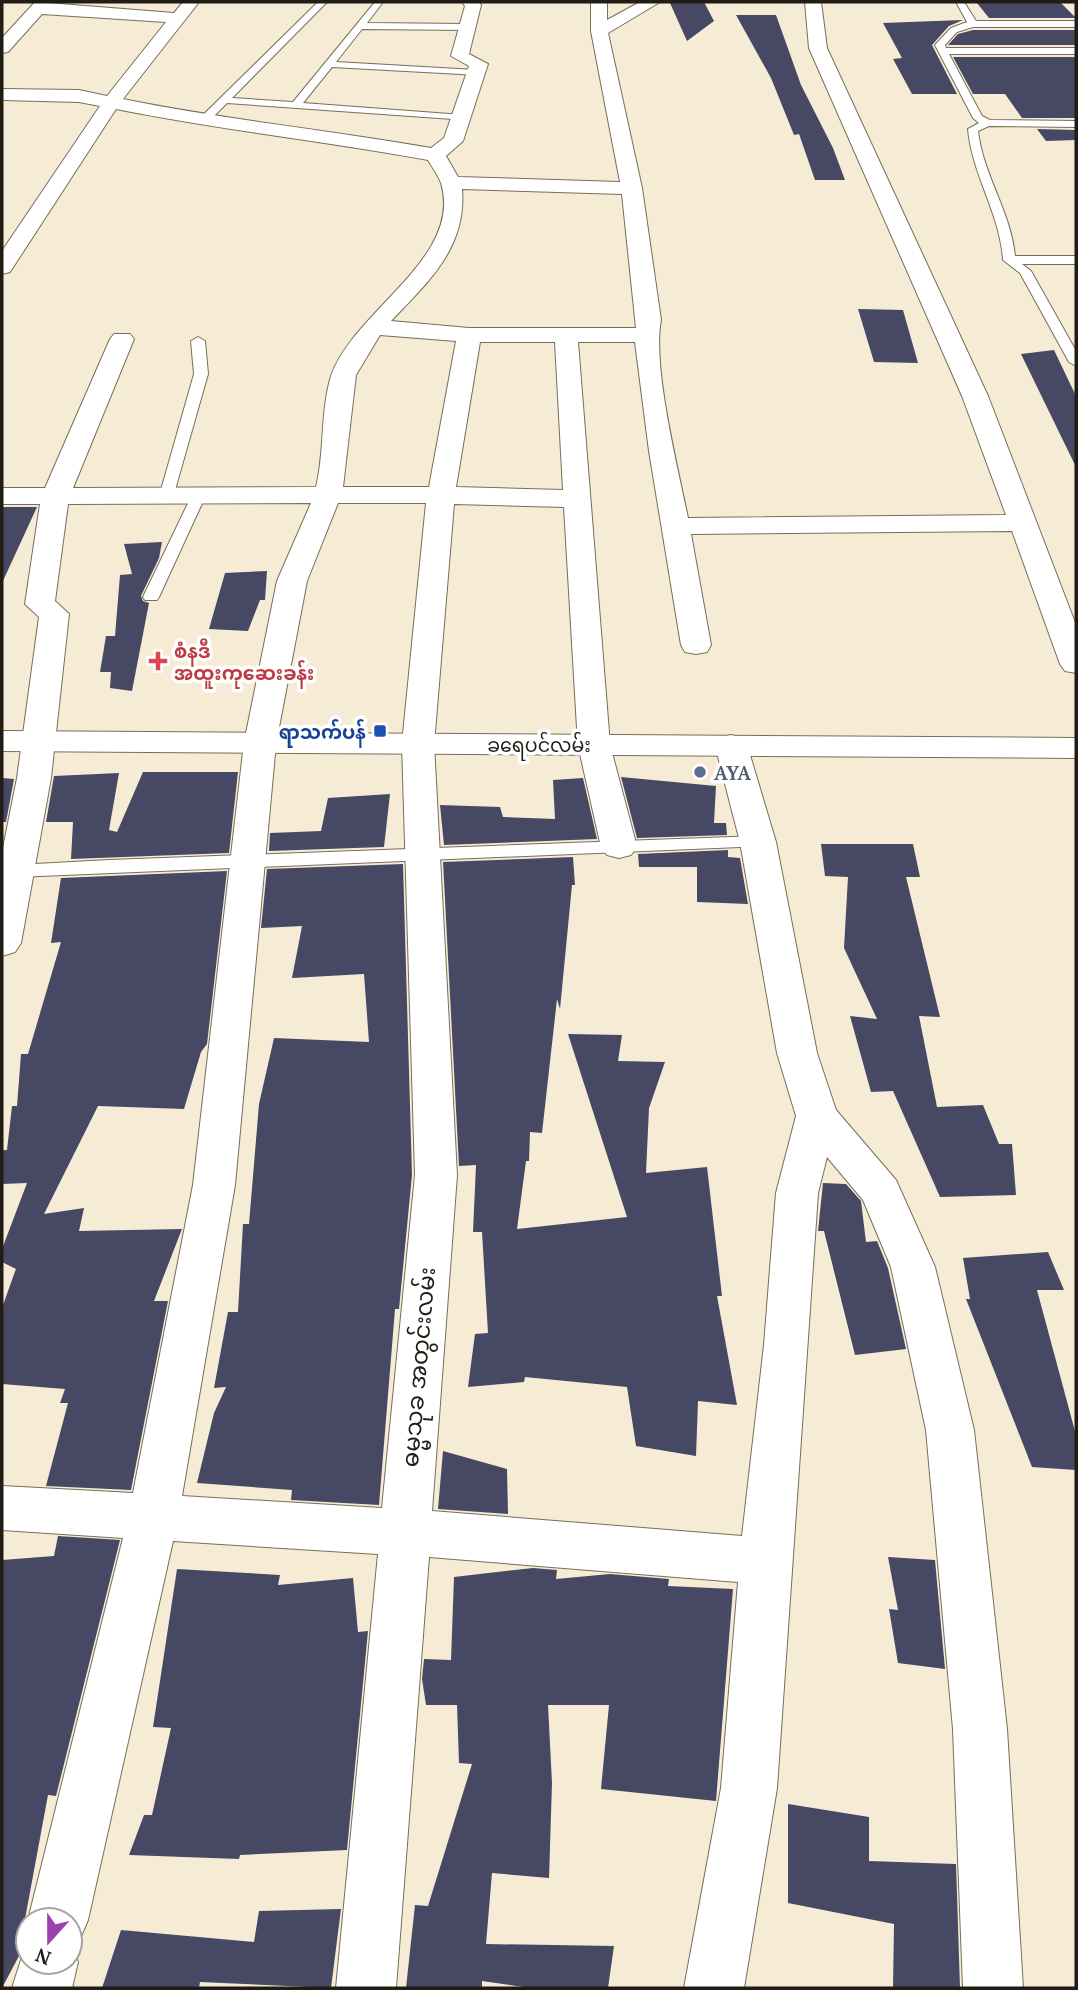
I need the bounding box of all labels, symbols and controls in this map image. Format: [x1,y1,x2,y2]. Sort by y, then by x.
place label: စံနဒီ အထူးကုဆေးခန်း [174,638,314,689]
marker: စံနဒီ အထူးကုဆေးခန်း [148,651,168,671]
place label: ရာသက်ပန် [279,719,366,748]
marker: ရာသက်ပန် [372,723,388,739]
street label: ခရေပင်လမ်း [487,731,591,761]
place label: AYA [714,760,751,785]
marker: AYA [692,764,708,780]
street label: ဓမ္မသုခ အတွင်းလမ်း [394,1266,447,1469]
north arrow [14,1906,84,1976]
text: N [31,1943,54,1972]

